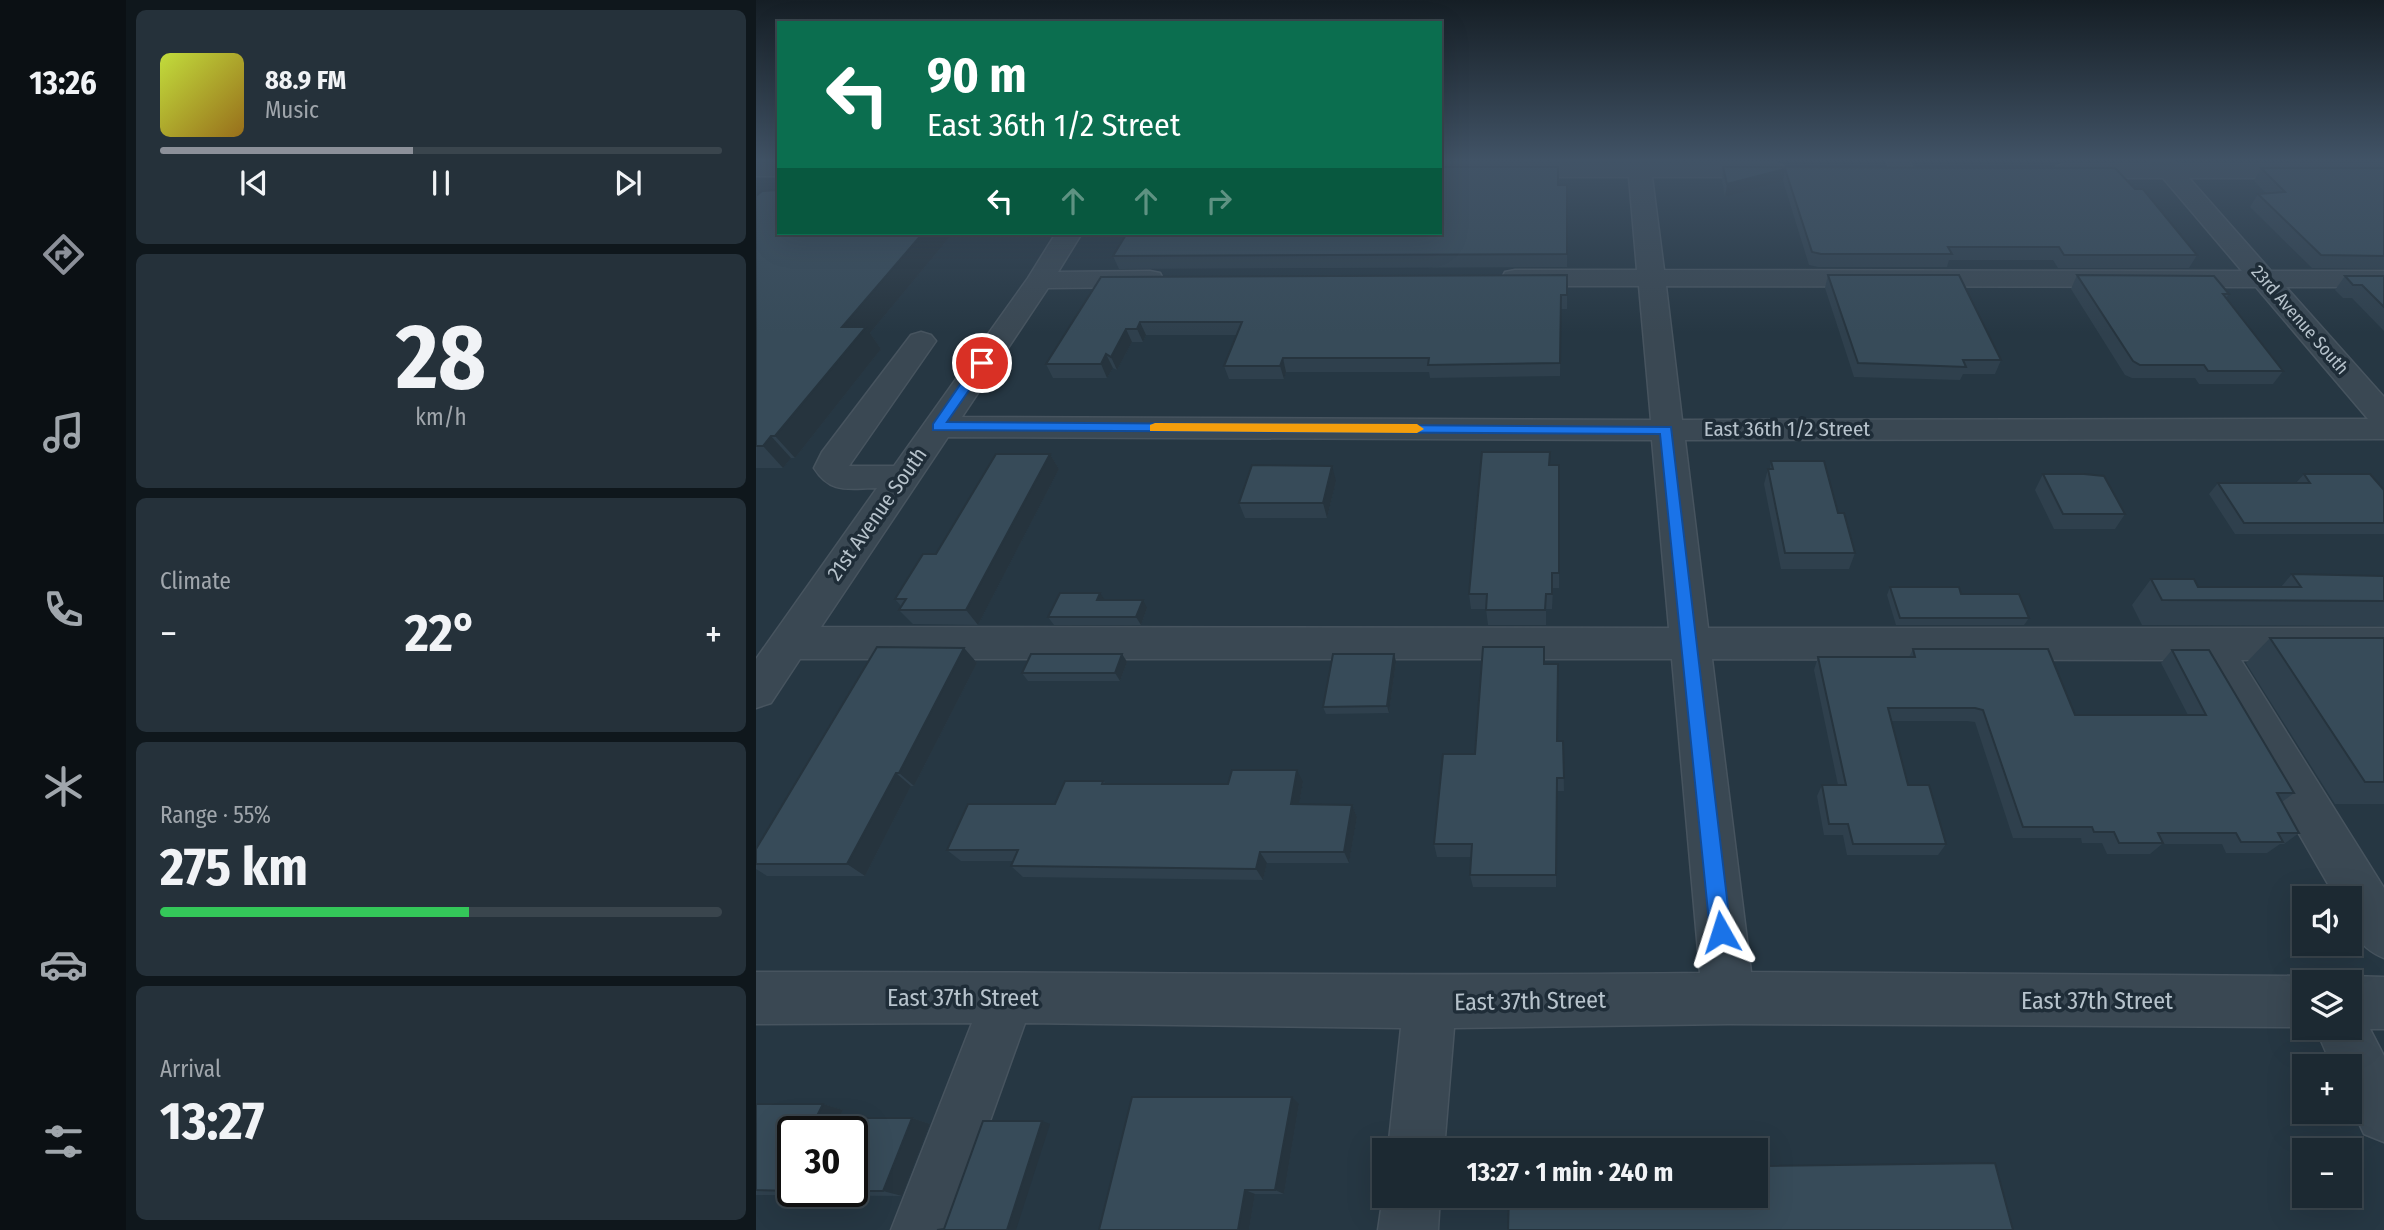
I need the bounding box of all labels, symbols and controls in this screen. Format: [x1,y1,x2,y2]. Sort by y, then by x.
text: 90 m [927,46,1027,105]
icon: left [812,49,903,140]
text: 13:26 [29,64,97,102]
text: 88.9 FM [265,65,346,96]
text: Music [265,96,319,124]
text: East 36th 1/2 Street [927,106,1180,144]
icon: previous [235,164,273,202]
icon: pause [422,164,460,202]
icon: next [609,164,647,202]
icon: left [981,182,1019,220]
icon: ahead [1054,182,1092,220]
icon: ahead [1127,182,1165,220]
icon: right [1200,182,1238,220]
icon: directions [39,230,88,279]
street label: 23rd Avenue South [2247,261,2353,379]
text: 28 [396,303,486,412]
pin [952,333,1012,393]
icon: arrive [963,344,1001,382]
text: km/h [415,403,467,431]
icon: music [39,408,88,457]
street label: East 36th 1/2 Street [1704,416,1870,442]
street label: 21st Avenue South [822,443,932,585]
text: Climate [160,567,231,595]
icon: phone [39,585,88,634]
text: 22° [405,602,477,665]
text: − [160,611,177,657]
text: + [705,611,722,657]
icon: climate [39,762,88,811]
text: Range · 55% [160,801,271,829]
text: 275 km [160,836,308,899]
map controls [2292,886,2362,1208]
button: sound [2292,886,2362,956]
position arrow [1684,895,1758,969]
icon: car [39,940,88,989]
button: layers [2292,970,2362,1040]
street label: East 37th Street [887,984,1039,1012]
street label: East 37th Street [1454,986,1606,1016]
street label: East 37th Street [2021,987,2173,1015]
button: + [2292,1054,2362,1124]
text: Arrival [160,1055,221,1083]
text: 13:27 [160,1090,264,1153]
speed limit sign: 30 [777,1116,868,1207]
icon: filters [39,1117,88,1166]
button: − [2292,1138,2362,1208]
text: 13:27 · 1 min · 240 m [1467,1157,1673,1188]

